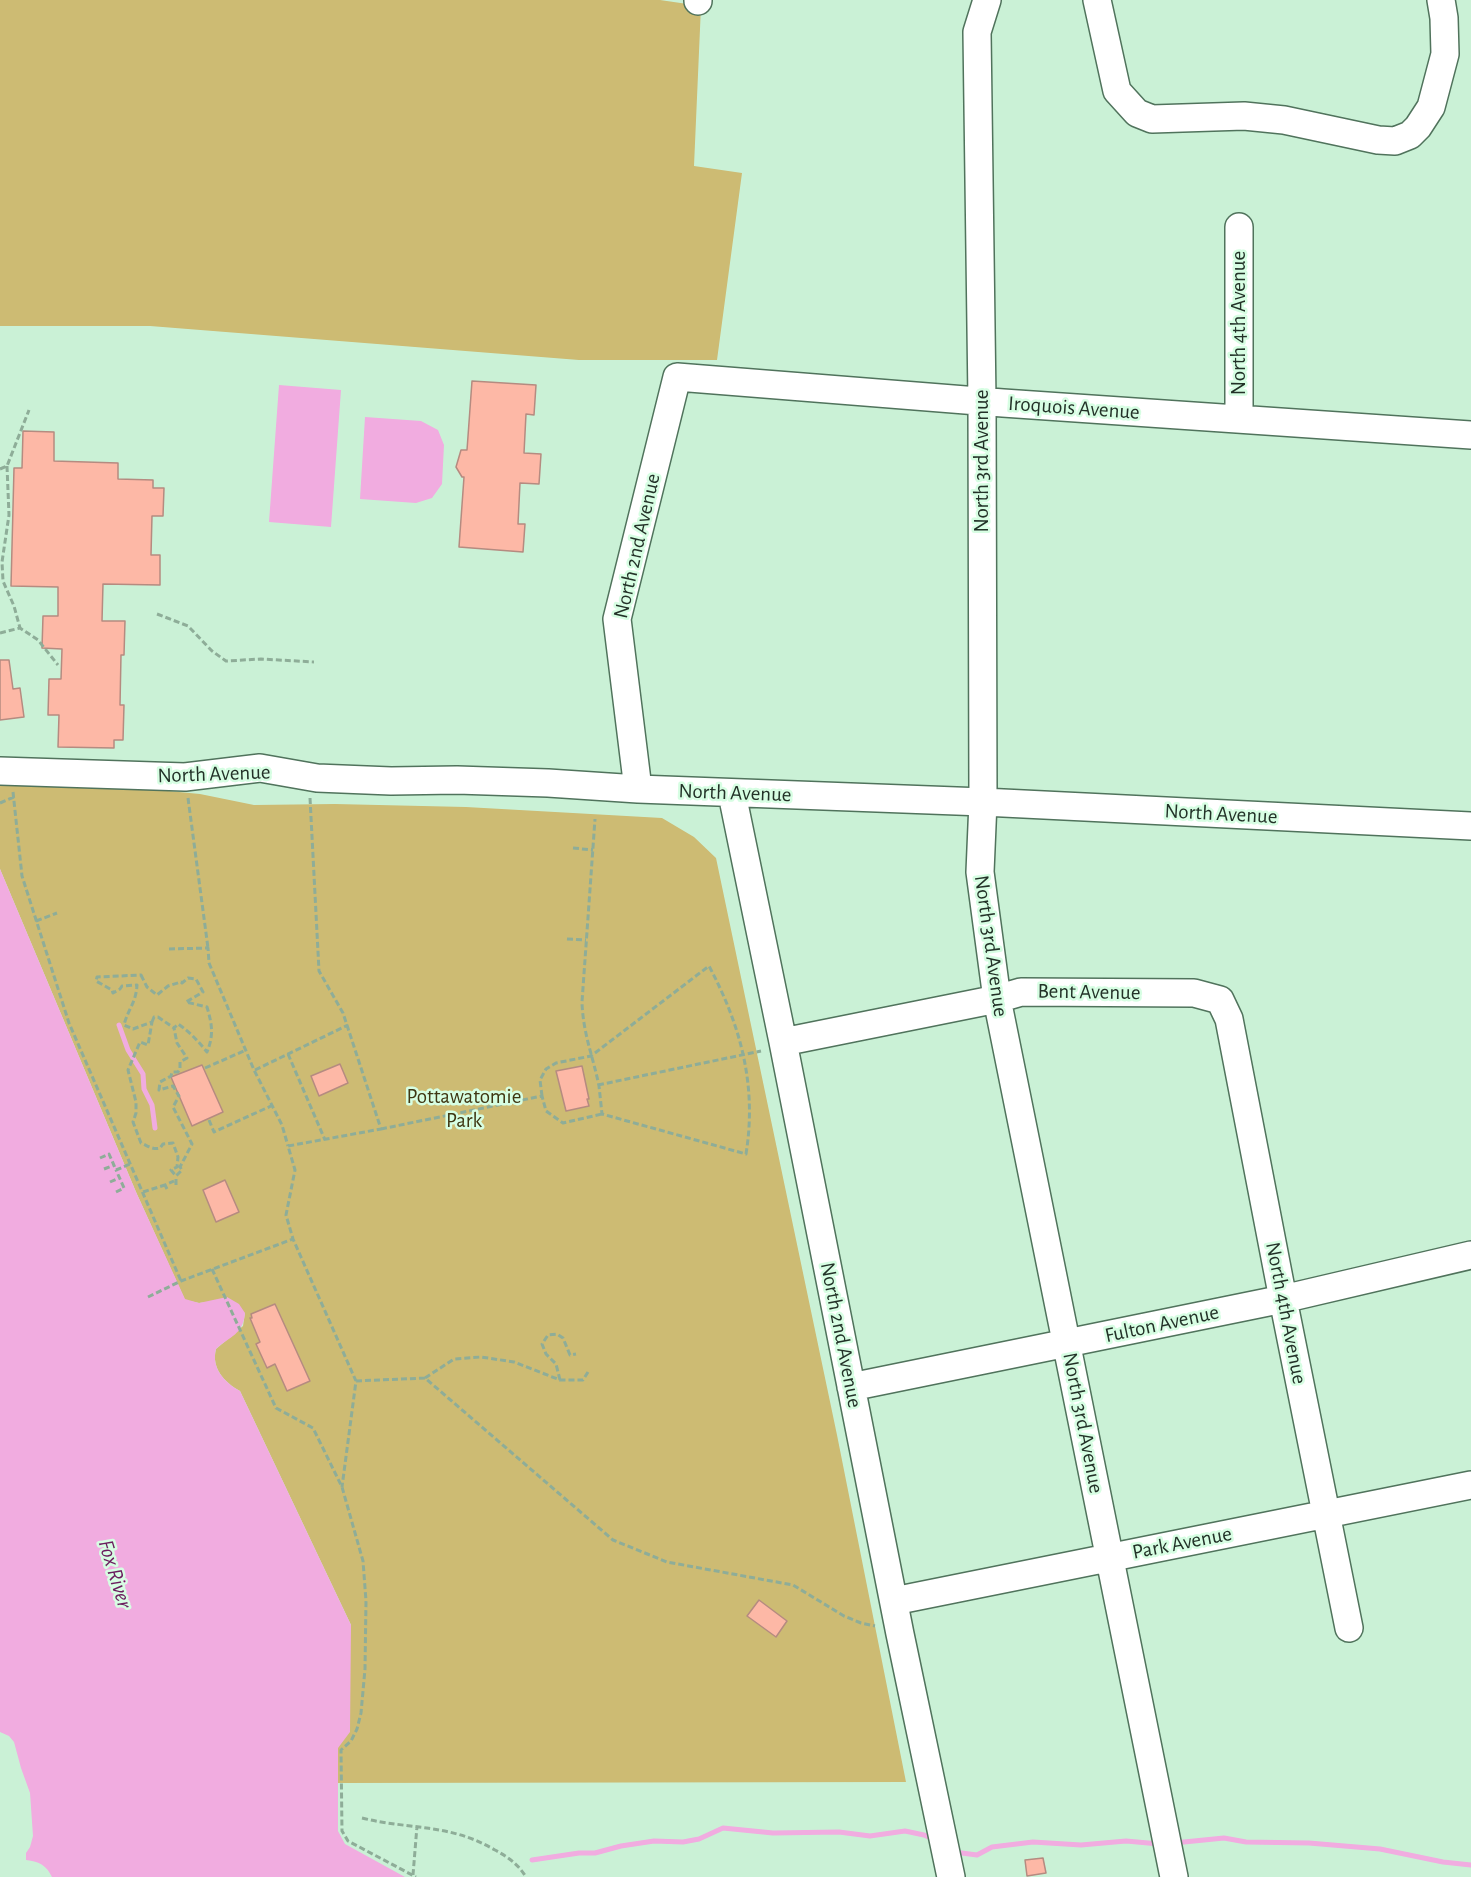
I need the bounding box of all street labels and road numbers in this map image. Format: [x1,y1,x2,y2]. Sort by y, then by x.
street label: North 4th Avenue [1226,251,1252,395]
street label: North 3rd Avenue [969,390,995,532]
street label: Iroquois Avenue [1007,391,1141,425]
street label: North 2nd Avenue [608,471,666,621]
street label: North Avenue [157,759,271,789]
street label: North Avenue [678,778,792,808]
street label: North Avenue [1164,798,1278,830]
street label: North 3rd Avenue [969,874,1013,1018]
street label: Bent Avenue [1037,979,1141,1005]
street label: North 4th Avenue [1260,1240,1312,1386]
street label: North 2nd Avenue [815,1260,867,1410]
street label: Fulton Avenue [1103,1300,1221,1348]
street label: North 3rd Avenue [1057,1350,1109,1496]
street label: Park Avenue [1130,1521,1234,1565]

